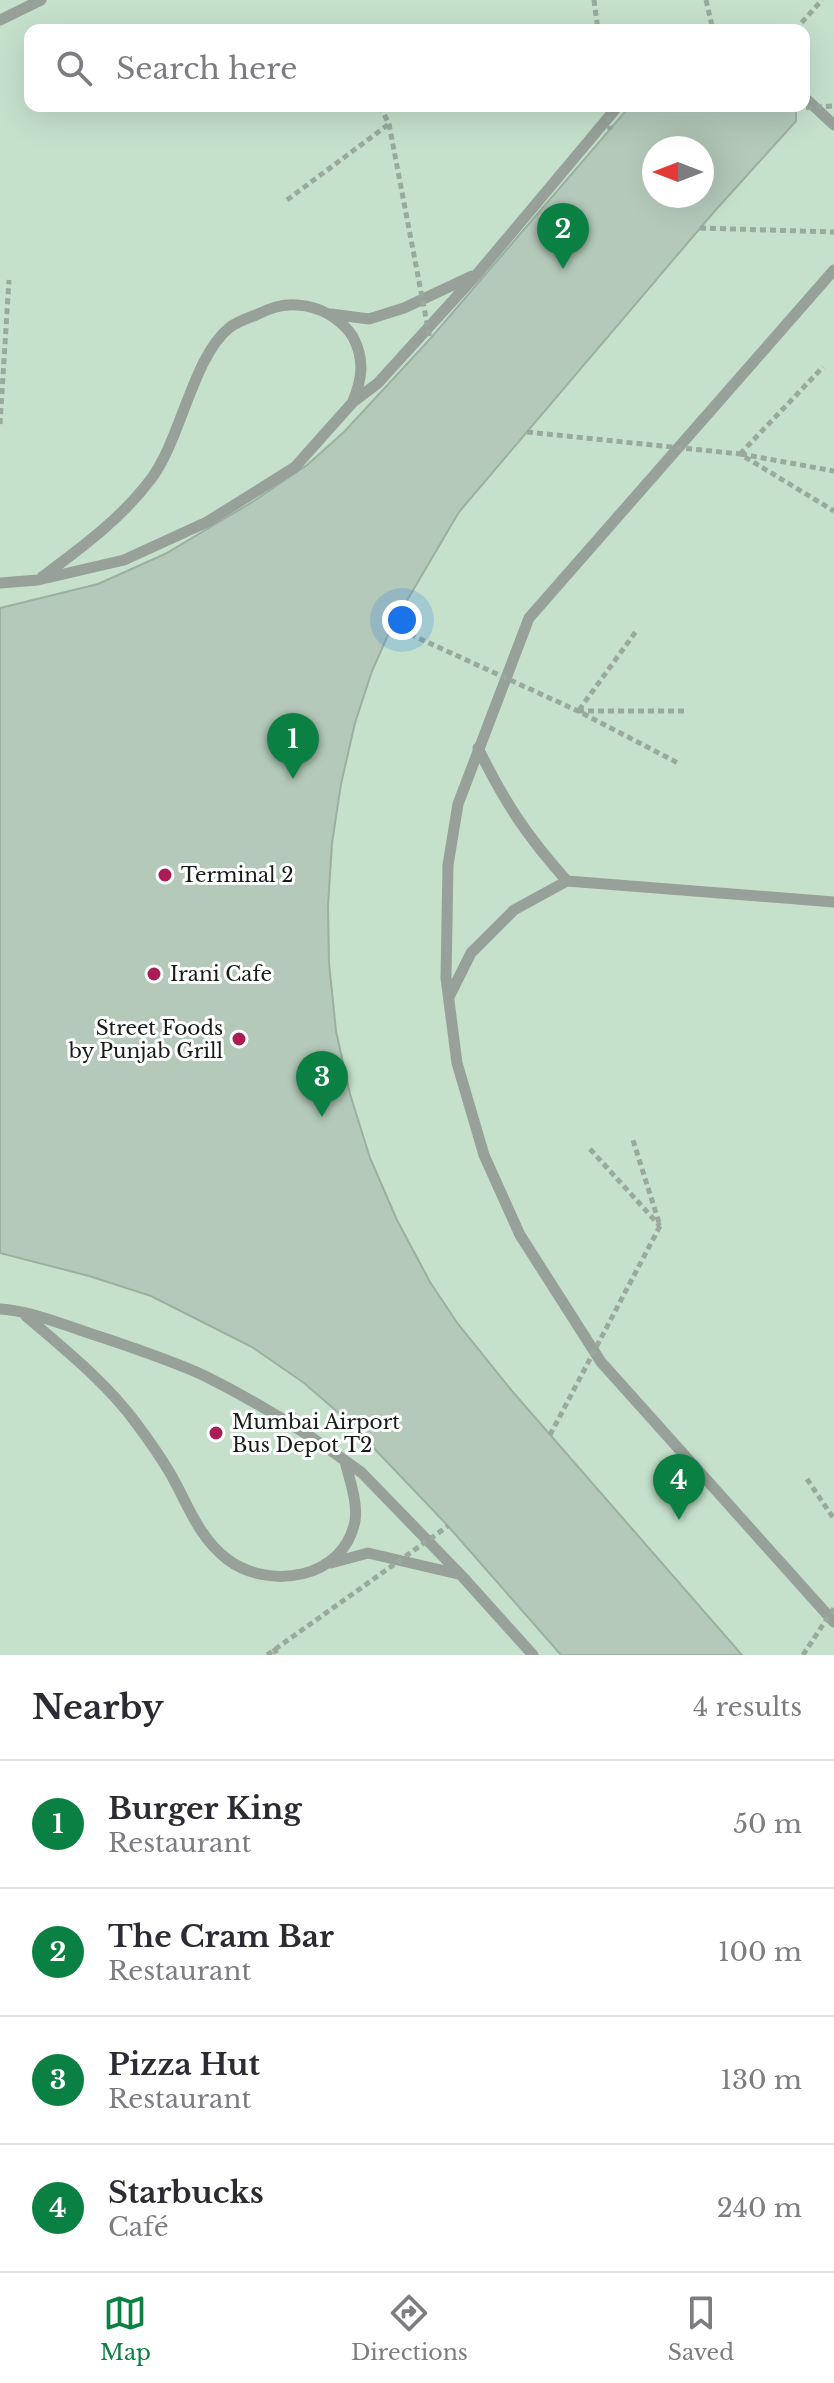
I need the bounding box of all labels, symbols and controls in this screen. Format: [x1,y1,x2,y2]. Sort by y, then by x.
search box [24,24,810,112]
icon: search [52,46,96,90]
text: Search here [116,50,297,87]
north arrow [642,136,714,208]
pin: 2 [537,203,589,269]
your location [382,600,422,640]
pin: 1 [267,713,319,779]
place label: Terminal 2 [181,863,294,887]
marker: Terminal 2 [156,866,174,884]
place label: Irani Cafe [170,962,272,986]
marker: Irani Cafe [145,965,163,983]
place label: Street Foods by Punjab Grill [68,1016,223,1063]
marker: Street Foods by Punjab Grill [230,1030,248,1048]
pin: 3 [296,1051,348,1117]
place label: Mumbai Airport Bus Depot T2 [232,1410,400,1457]
marker: Mumbai Airport Bus Depot T2 [207,1424,225,1442]
pin: 4 [653,1454,705,1520]
text: Nearby [32,1686,164,1728]
text: 4 results [693,1691,802,1723]
text: Burger King [108,1790,302,1827]
text: 1 [52,1808,64,1840]
text: 50 m [733,1808,802,1840]
text: Restaurant [108,1827,251,1859]
text: The Cram Bar [108,1918,334,1955]
text: 2 [50,1936,66,1968]
text: 100 m [718,1936,802,1968]
text: Restaurant [108,1955,251,1987]
text: Pizza Hut [108,2046,260,2083]
text: 3 [50,2064,66,2096]
text: 130 m [720,2064,802,2096]
text: Restaurant [108,2083,251,2115]
text: Starbucks [108,2174,264,2211]
text: 4 [49,2192,67,2224]
text: 240 m [717,2192,802,2224]
text: Café [108,2211,169,2243]
tab: Map [100,2291,151,2366]
tab: Directions [351,2291,468,2366]
tab: Saved [668,2291,734,2366]

